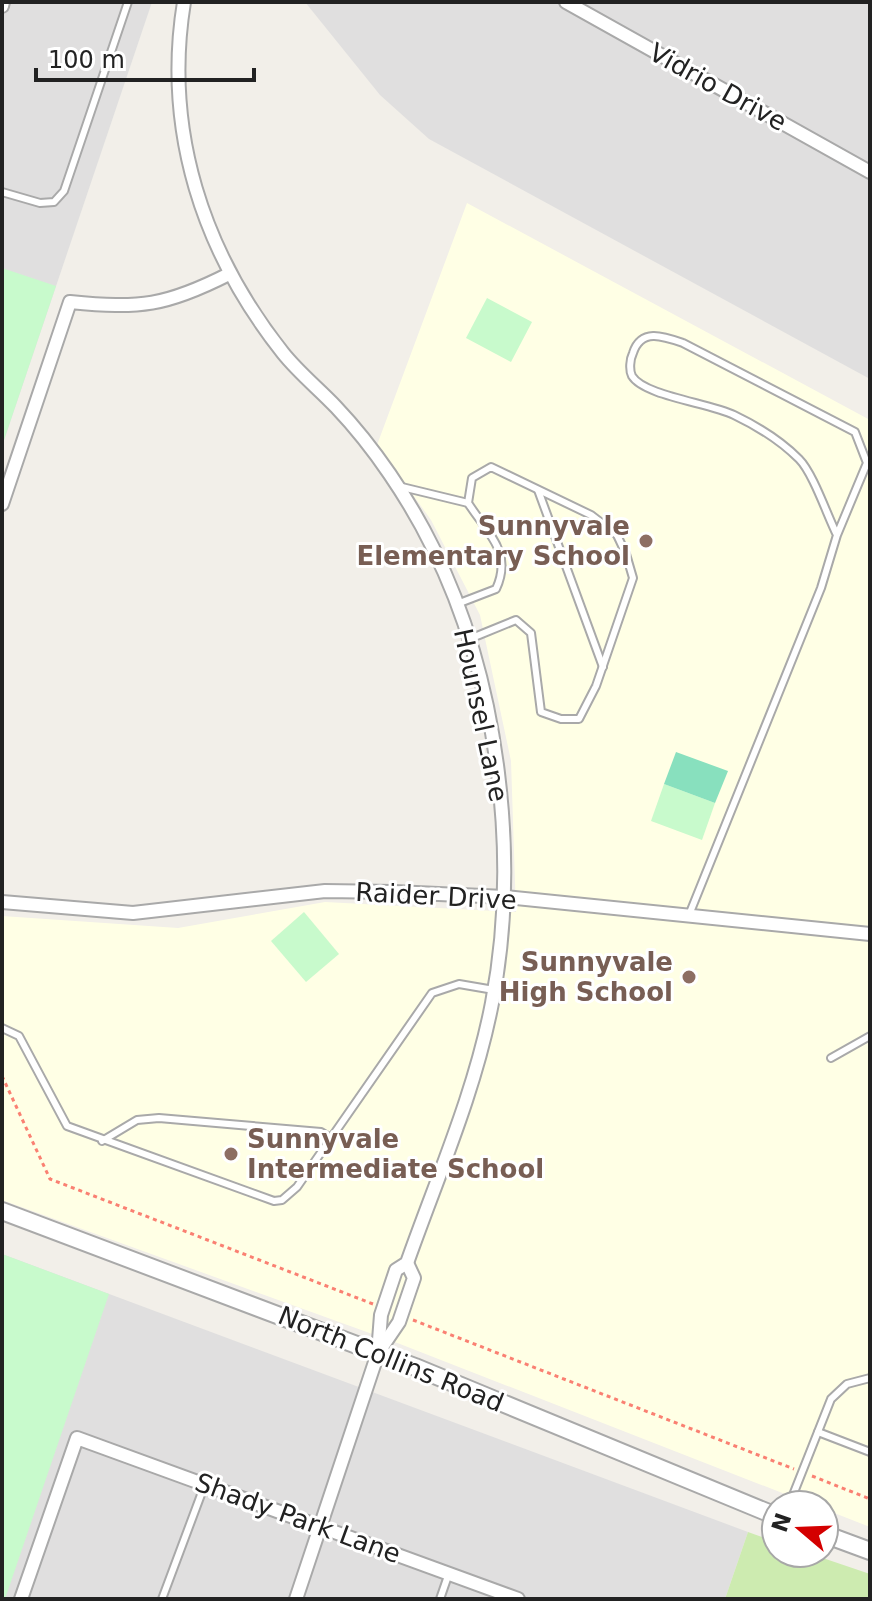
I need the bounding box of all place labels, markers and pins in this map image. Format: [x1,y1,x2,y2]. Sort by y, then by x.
place label: Sunnyvale Elementary School [356,511,630,571]
marker: Sunnyvale Elementary School [637,532,655,550]
place label: Sunnyvale High School [499,947,673,1007]
marker: Sunnyvale High School [680,968,698,986]
place label: Sunnyvale Intermediate School [247,1124,544,1184]
marker: Sunnyvale Intermediate School [222,1145,240,1163]

